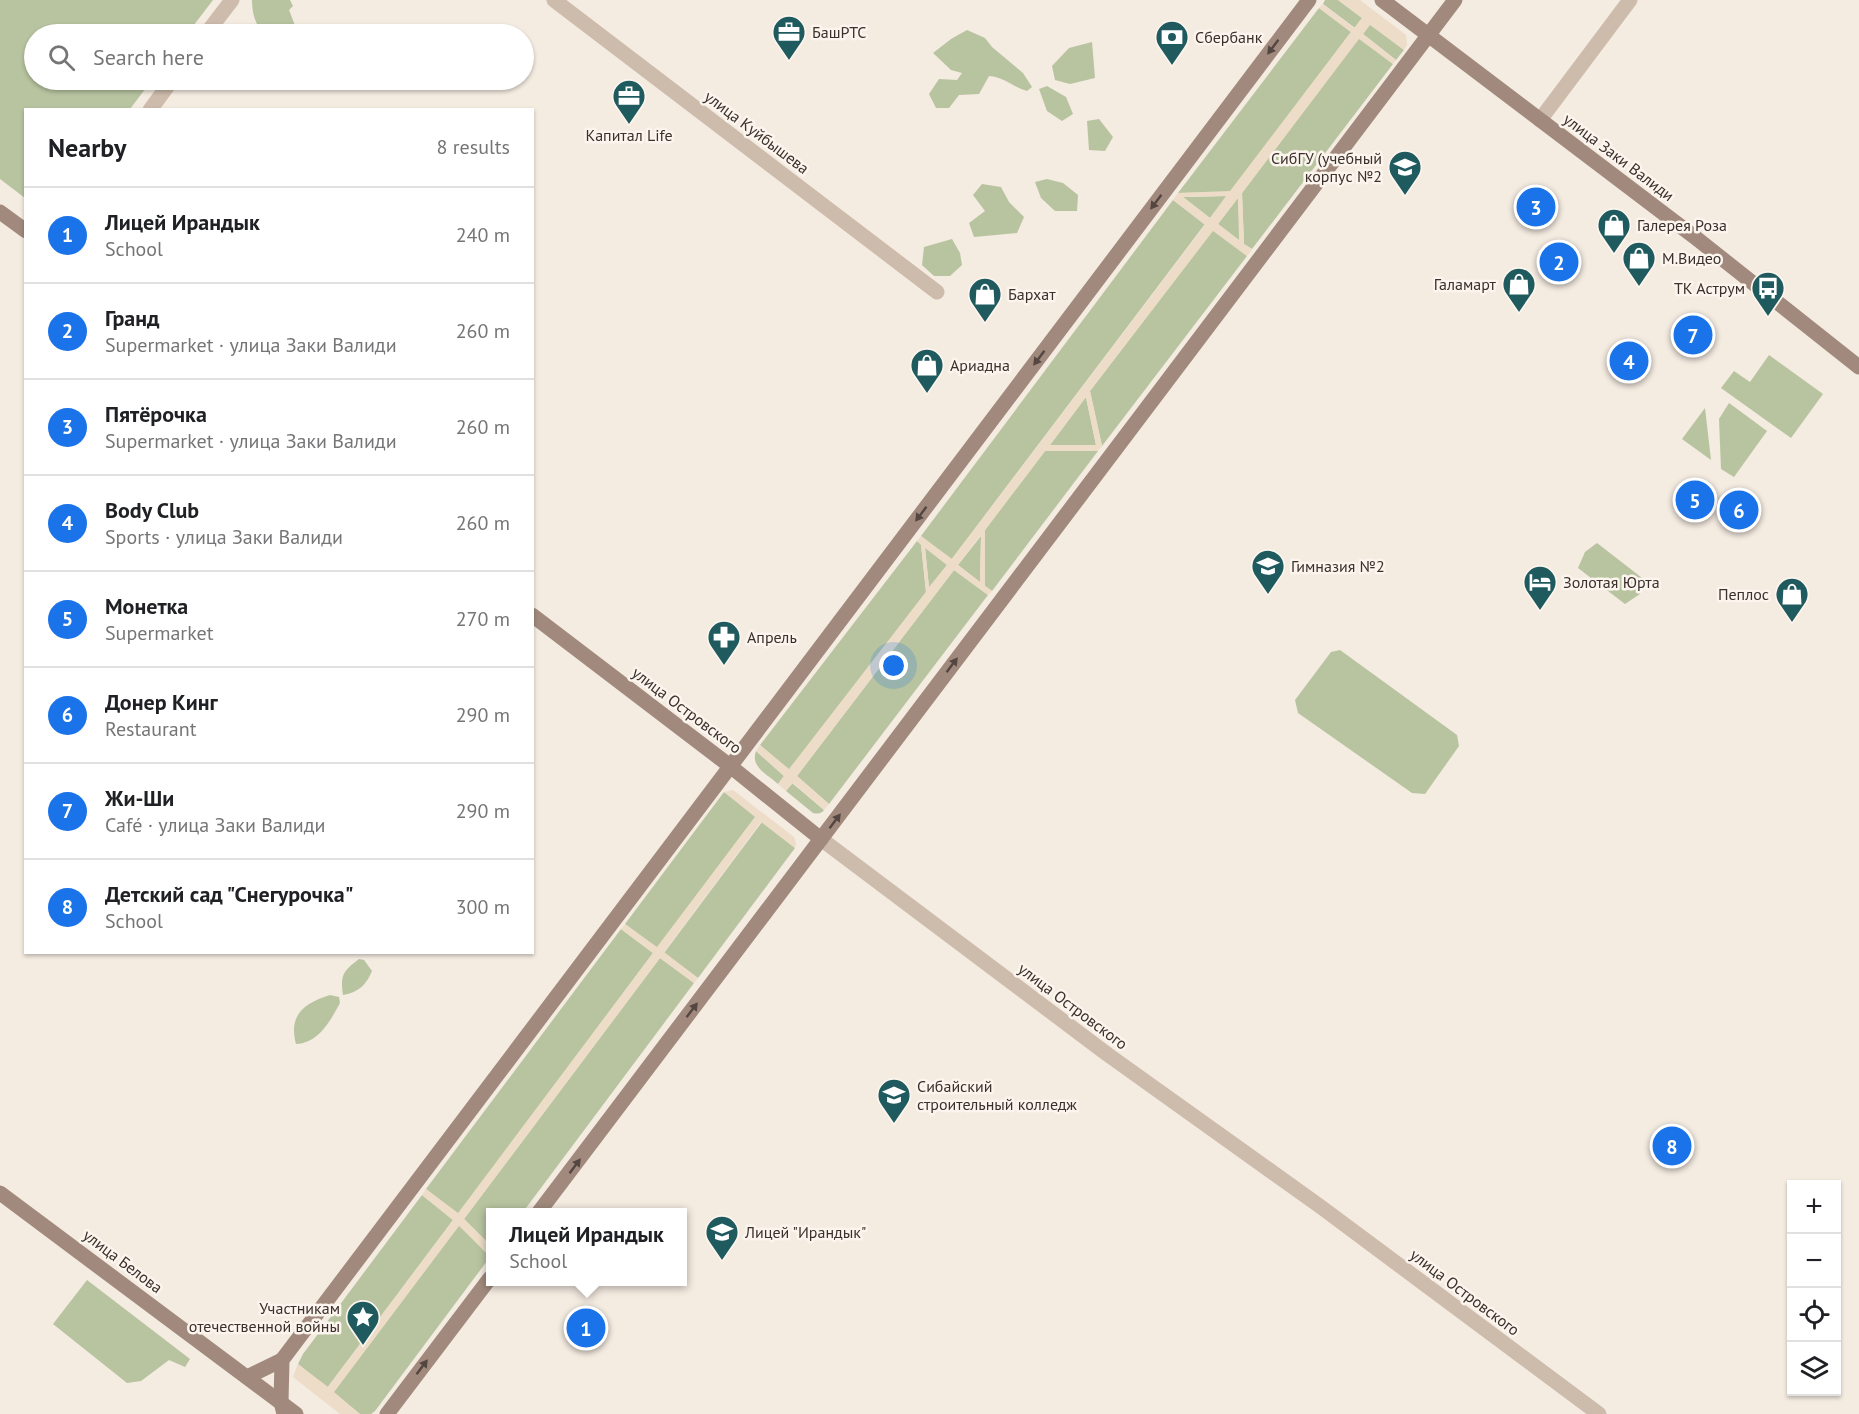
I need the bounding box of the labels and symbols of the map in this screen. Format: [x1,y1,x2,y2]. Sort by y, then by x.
office icon: БашРТС [771,14,807,61]
bank icon: Сбербанк [1154,19,1190,66]
place label: БашРТС [812,22,866,42]
place label: Сбербанк [1195,27,1263,47]
one-way arrow [1268,39,1280,54]
office icon: Капитал Life [611,78,647,125]
street label: улица Куйбышева [701,86,813,178]
street label: улица Заки Валиди [1560,109,1678,205]
place label: Капитал Life [585,125,673,145]
place label: СибГУ (учебный корпус №2 [1271,148,1382,186]
school or university icon: СибГУ (учебный корпус №2 [1387,149,1423,196]
pin: 3 [1516,184,1556,230]
one-way arrow [1150,194,1162,210]
shop icon: Галерея Роза [1596,207,1632,254]
place label: Галерея Роза [1637,215,1727,235]
pin: 2 [1540,240,1578,284]
shop icon: М.Видео [1621,240,1657,287]
place label: М.Видео [1662,248,1721,268]
shop icon: Галамарт [1501,266,1537,313]
bus stop icon: ТК Аструм [1750,270,1786,317]
place label: Галамарт [1434,274,1497,294]
shop icon: Бархат [967,276,1003,323]
place label: ТК Аструм [1674,278,1745,298]
place label: Бархат [1008,284,1056,304]
pin: 7 [1674,312,1712,358]
pin: 4 [1610,338,1648,384]
shop icon: Ариадна [909,347,945,394]
one-way arrow [1032,350,1045,366]
place label: Ариадна [950,355,1010,375]
pin: 5 [1676,478,1714,522]
pin: 6 [1720,488,1758,532]
one-way arrow [915,505,927,521]
school or university icon: Гимназия №2 [1250,548,1286,595]
place label: Гимназия №2 [1291,556,1385,576]
hotel icon: Золотая Юрта [1522,564,1558,611]
place label: Золотая Юрта [1563,572,1660,592]
shop icon: Пеплос [1774,576,1810,623]
place label: Пеплос [1718,584,1769,604]
pharmacy icon: Апрель [706,619,742,666]
place label: Апрель [747,627,797,647]
your location [879,651,908,680]
one-way arrow [946,658,958,673]
street label: улица Островского [628,662,746,758]
one-way arrow [828,813,841,829]
street label: улица Островского [1014,958,1132,1054]
one-way arrow [686,1003,698,1019]
place label: Сибайский строительный колледж [917,1076,1077,1114]
school or university icon: Сибайский строительный колледж [876,1077,912,1124]
pin: 8 [1652,1124,1692,1168]
one-way arrow [568,1158,580,1173]
school or university icon: Лицей "Ирандык" [704,1214,740,1261]
place label: Лицей "Ирандык" [744,1222,866,1242]
street label: улица Белова [79,1225,167,1297]
street label: улица Островского [1406,1244,1524,1340]
place label: Участникам отечественной войны [189,1298,340,1336]
place icon: Участникам отечественной войны [345,1299,381,1346]
pin: 1 [566,1306,606,1350]
one-way arrow [416,1360,428,1375]

